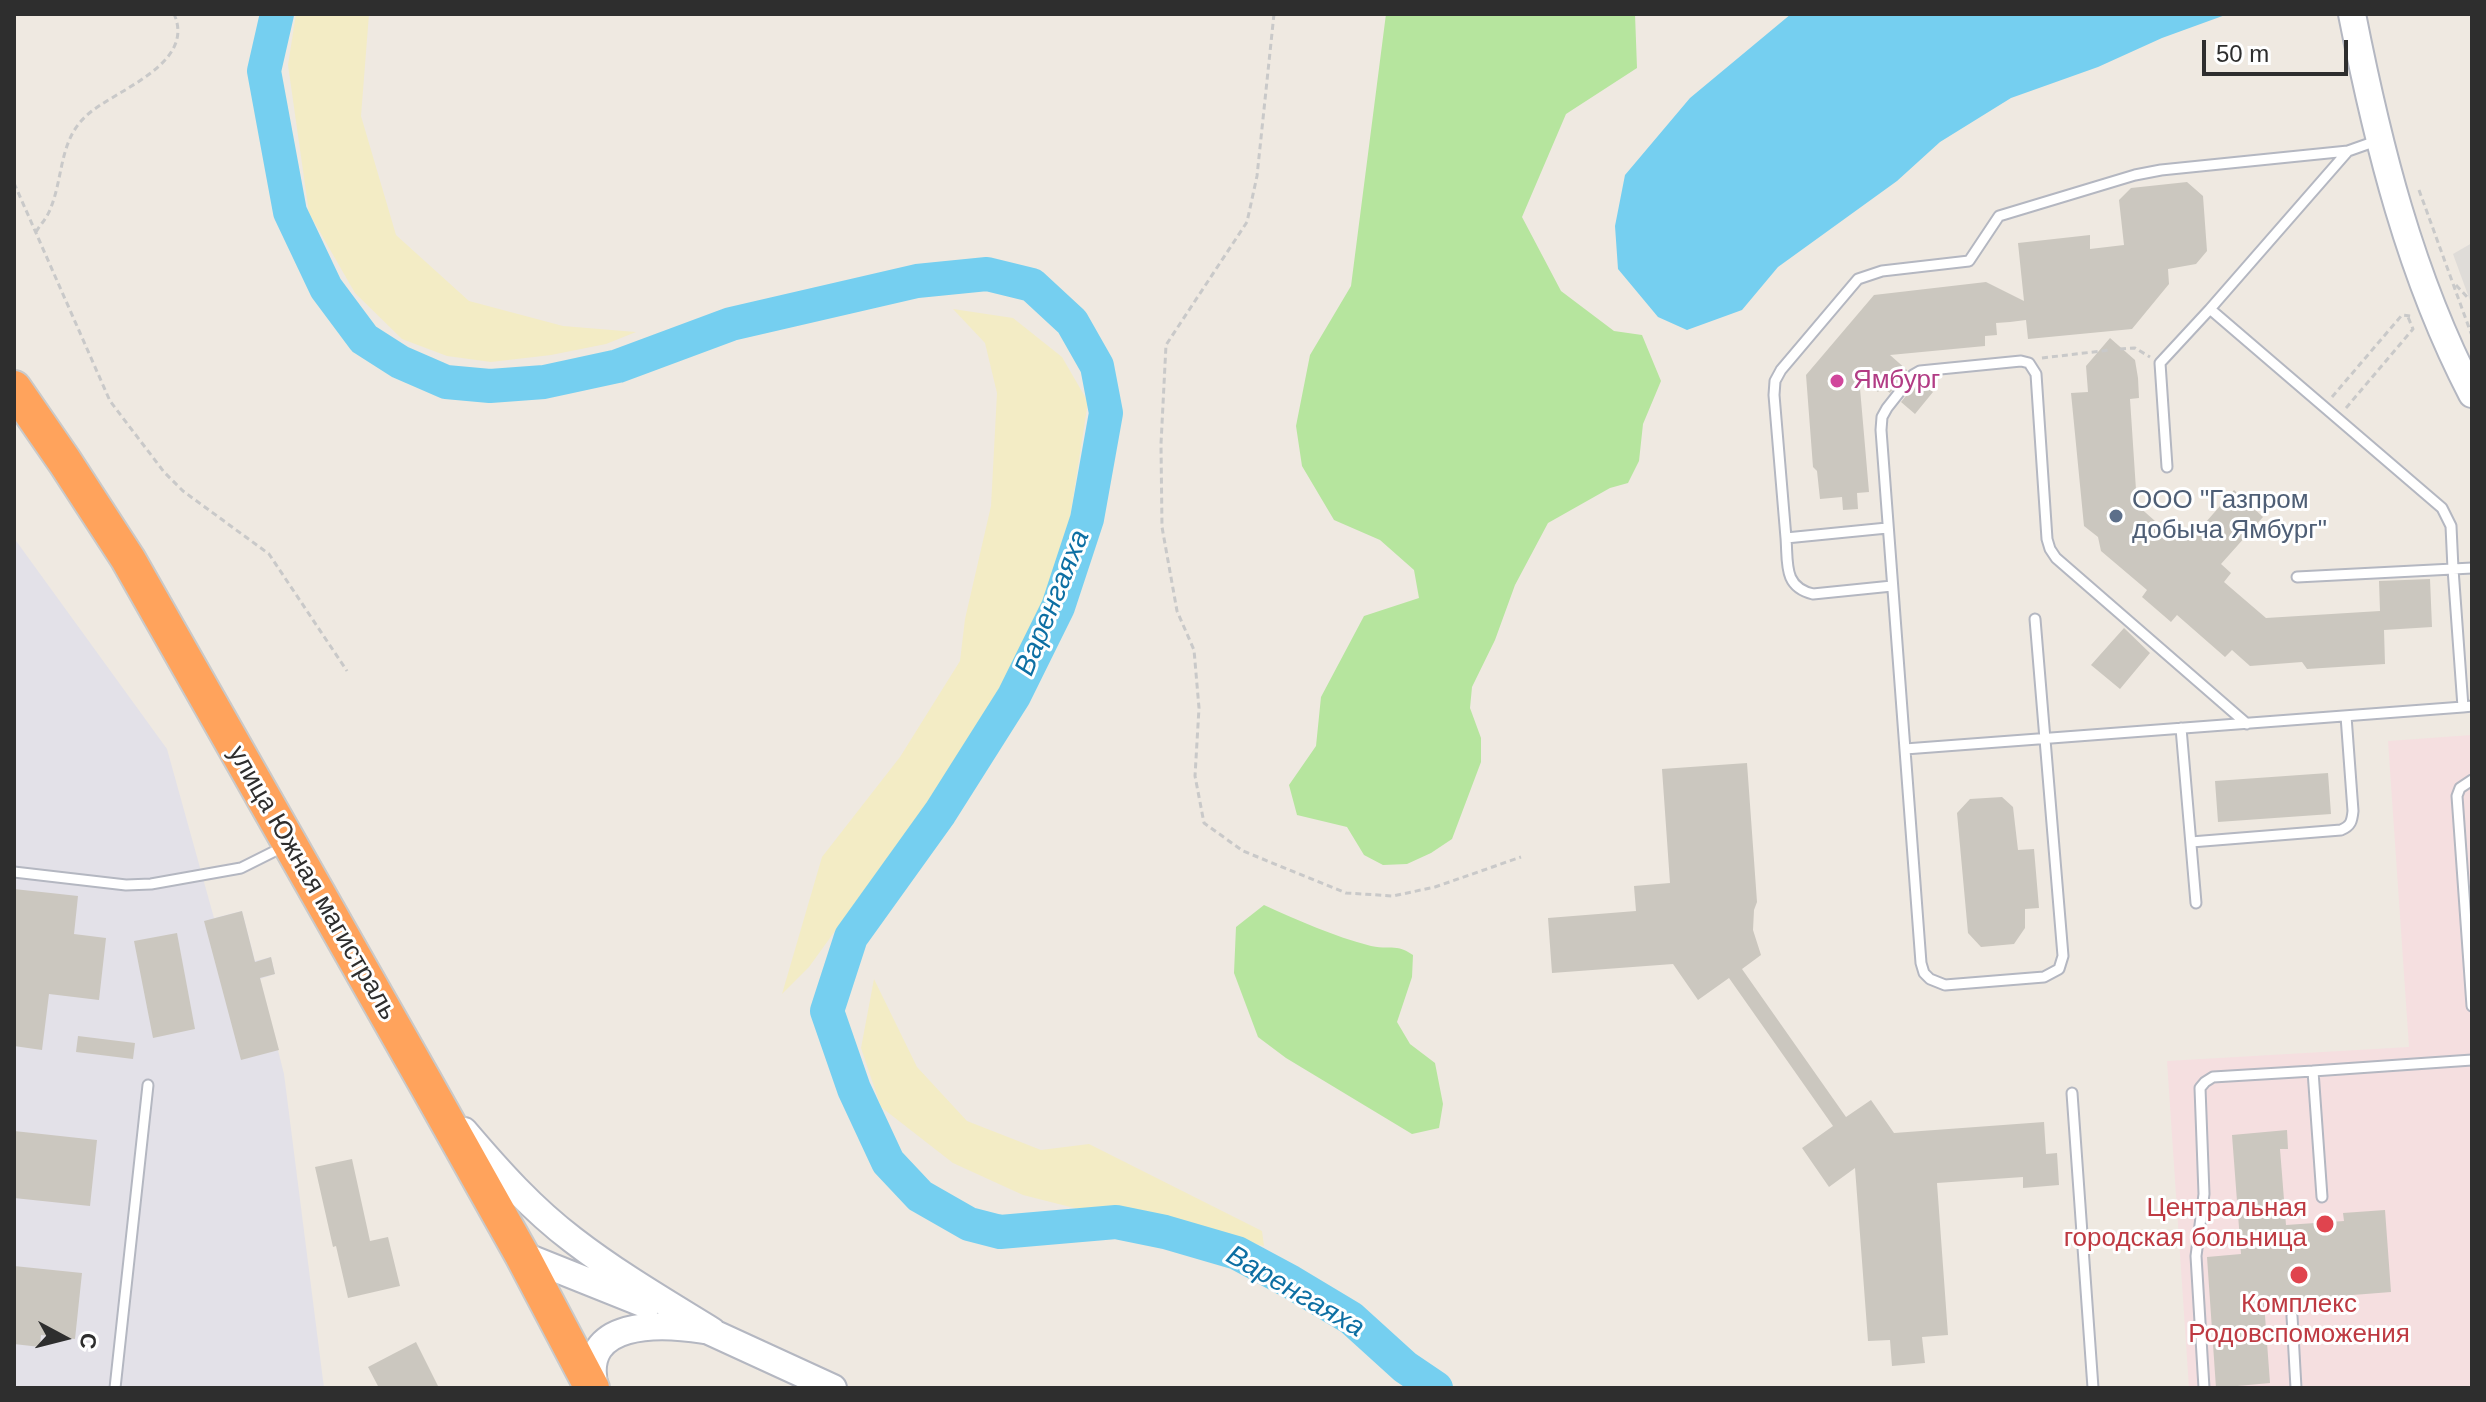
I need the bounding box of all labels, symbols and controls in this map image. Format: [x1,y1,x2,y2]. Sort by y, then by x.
scale bar [2206,24,2352,74]
text: 50 m [2216,40,2269,67]
place label: Ямбург [1853,365,1940,397]
marker: Ямбург [1828,372,1846,390]
place label: ООО "Газпром добыча Ямбург" [2132,485,2327,546]
marker: ООО "Газпром добыча Ямбург" [2107,507,2125,525]
water label: Варенгаяха [1009,525,1097,681]
street label: улица Южная магистраль [221,740,403,1026]
place label: Центральная городская больница [2064,1193,2307,1254]
marker: Центральная городская больница [2314,1213,2336,1235]
water label: Варенгаяха [1220,1239,1370,1345]
marker: Комплекс Родовспоможения [2288,1264,2310,1286]
place label: Комплекс Родовспоможения [2188,1289,2410,1350]
north arrow [24,1298,104,1378]
text: С [75,1332,102,1350]

